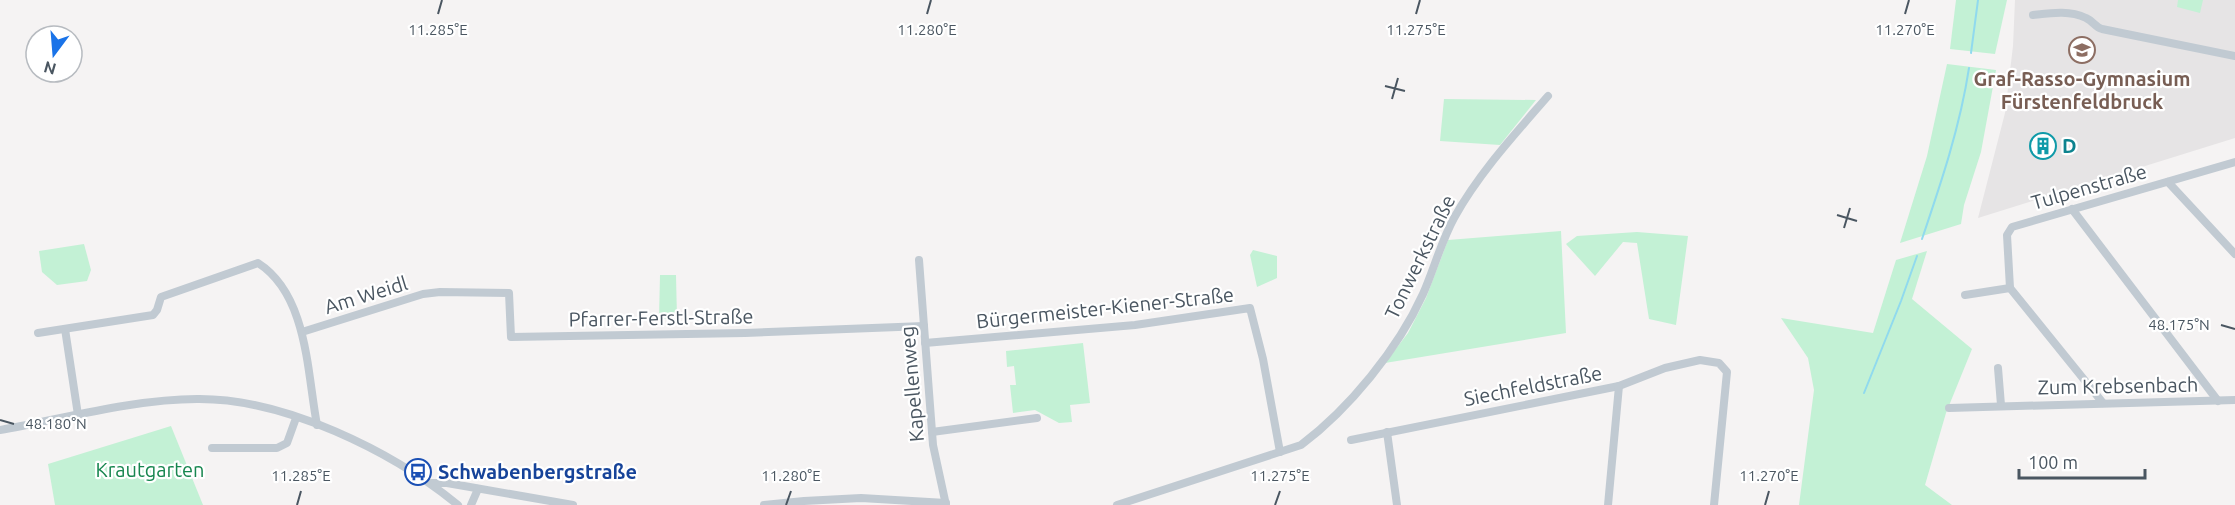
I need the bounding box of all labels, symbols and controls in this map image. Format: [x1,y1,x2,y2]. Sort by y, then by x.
text: 11.285°E [408,21,468,38]
text: 11.280°E [897,21,957,38]
text: 11.275°E [1386,21,1446,38]
text: 11.270°E [1875,21,1935,38]
north arrow [24,24,84,84]
school or university icon: Graf-Rasso-Gymnasium Fürstenfeldbruck [2067,35,2097,65]
text: N [42,58,58,79]
place label: Graf-Rasso-Gymnasium Fürstenfeldbruck [1974,67,2191,113]
building icon: D [2028,131,2058,161]
place label: D [2062,134,2077,157]
street label: Tulpenstraße [2029,159,2149,214]
street label: Tonwerkstraße [1380,191,1459,322]
street label: Am Weidl [321,271,410,318]
street label: Bürgermeister-Kiener-Straße [975,283,1235,332]
street label: Pfarrer-Ferstl-Straße [568,304,754,331]
text: 48.175°N [2148,316,2210,333]
street label: Kapellenweg [895,325,928,443]
street label: Siechfeldstraße [1462,361,1604,410]
street label: Zum Krebsenbach [2037,373,2199,398]
text: 48.180°N [25,415,87,432]
scale bar [2019,442,2145,480]
text: 100 m [2028,452,2078,472]
bus stop icon: Schwabenbergstraße [403,457,433,487]
park label: Krautgarten [96,458,204,481]
place label: Schwabenbergstraße [438,460,637,483]
text: 11.285°E [271,467,331,484]
text: 11.280°E [761,467,821,484]
text: 11.275°E [1250,467,1310,484]
text: 11.270°E [1739,467,1799,484]

